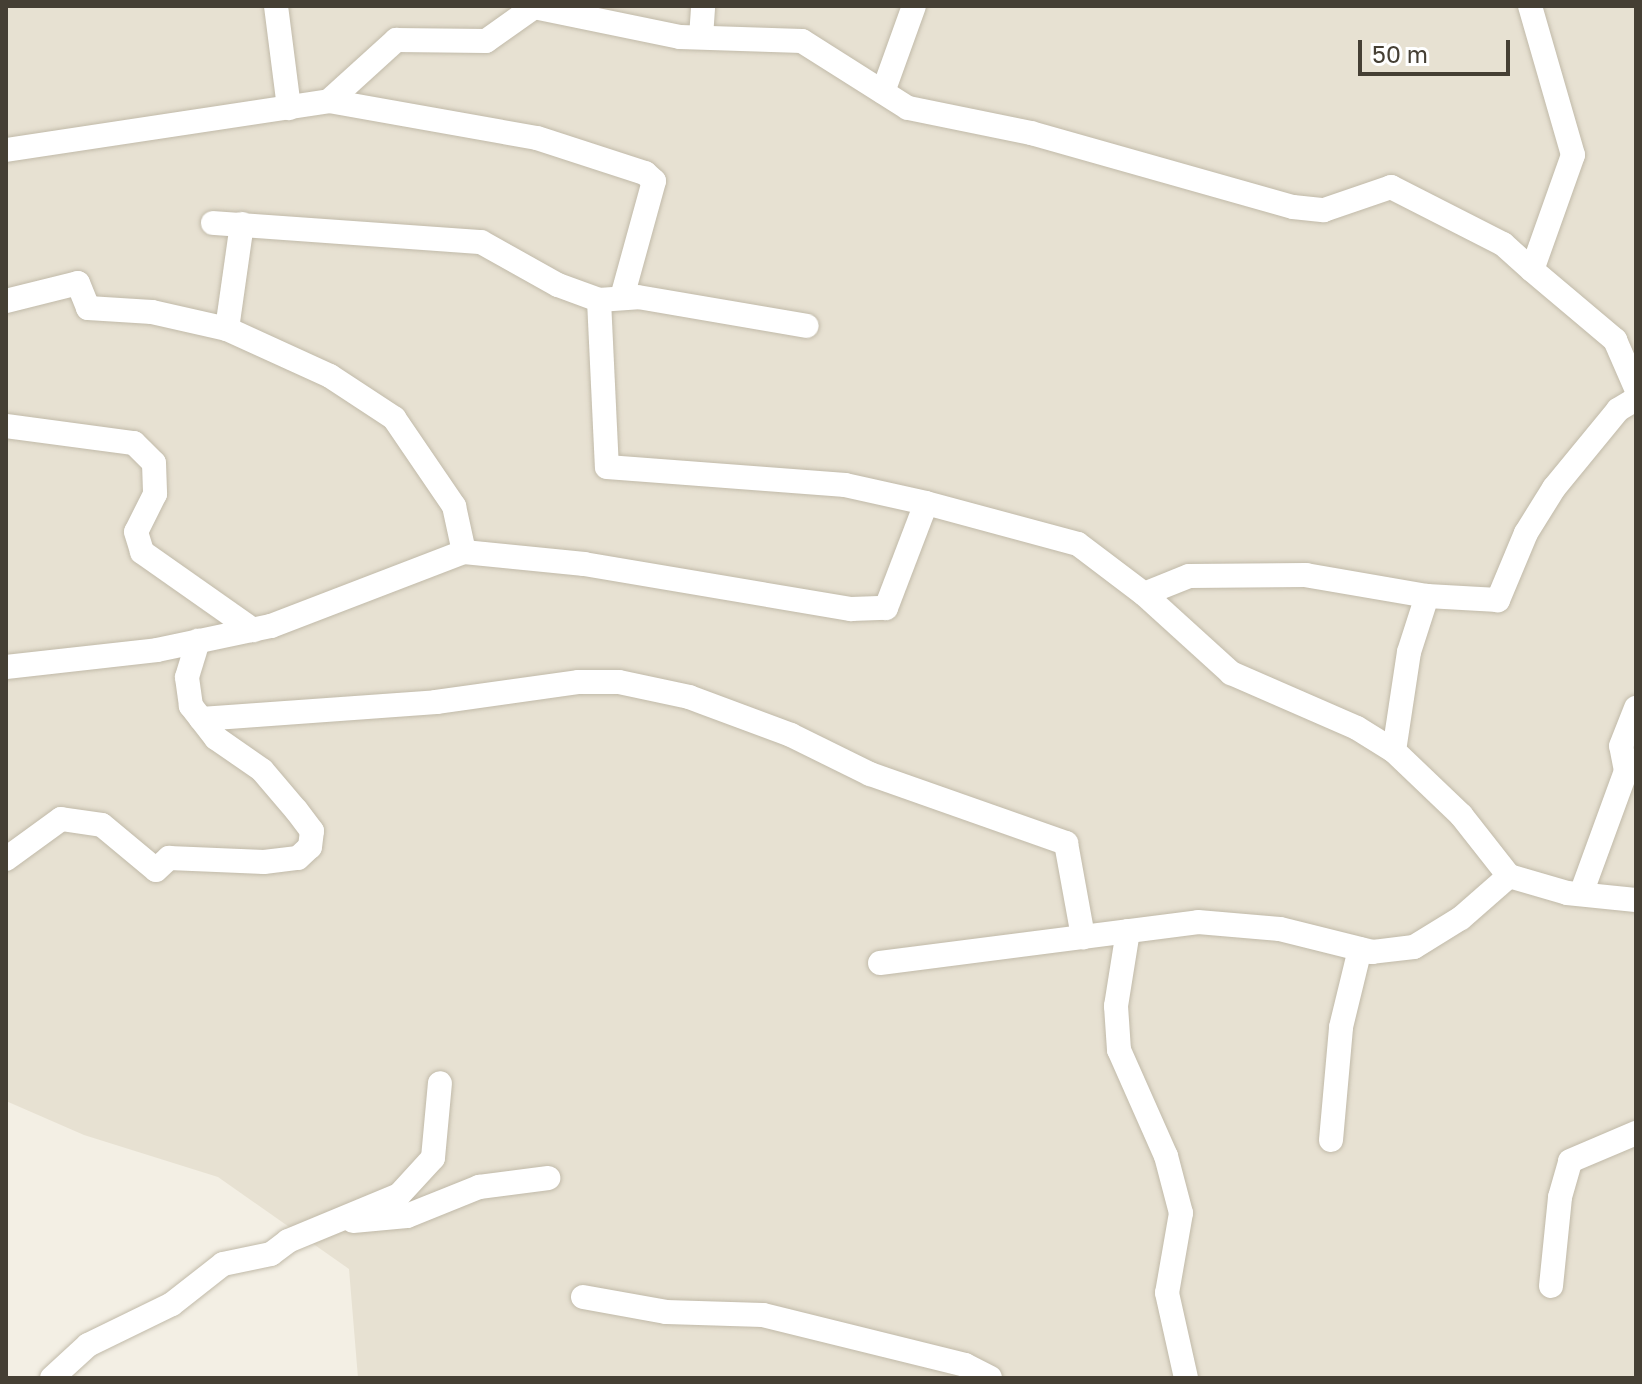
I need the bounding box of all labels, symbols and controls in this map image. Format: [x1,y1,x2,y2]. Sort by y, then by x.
scale bar [1362,24,1514,74]
text: 50 m [1372,39,1428,68]

